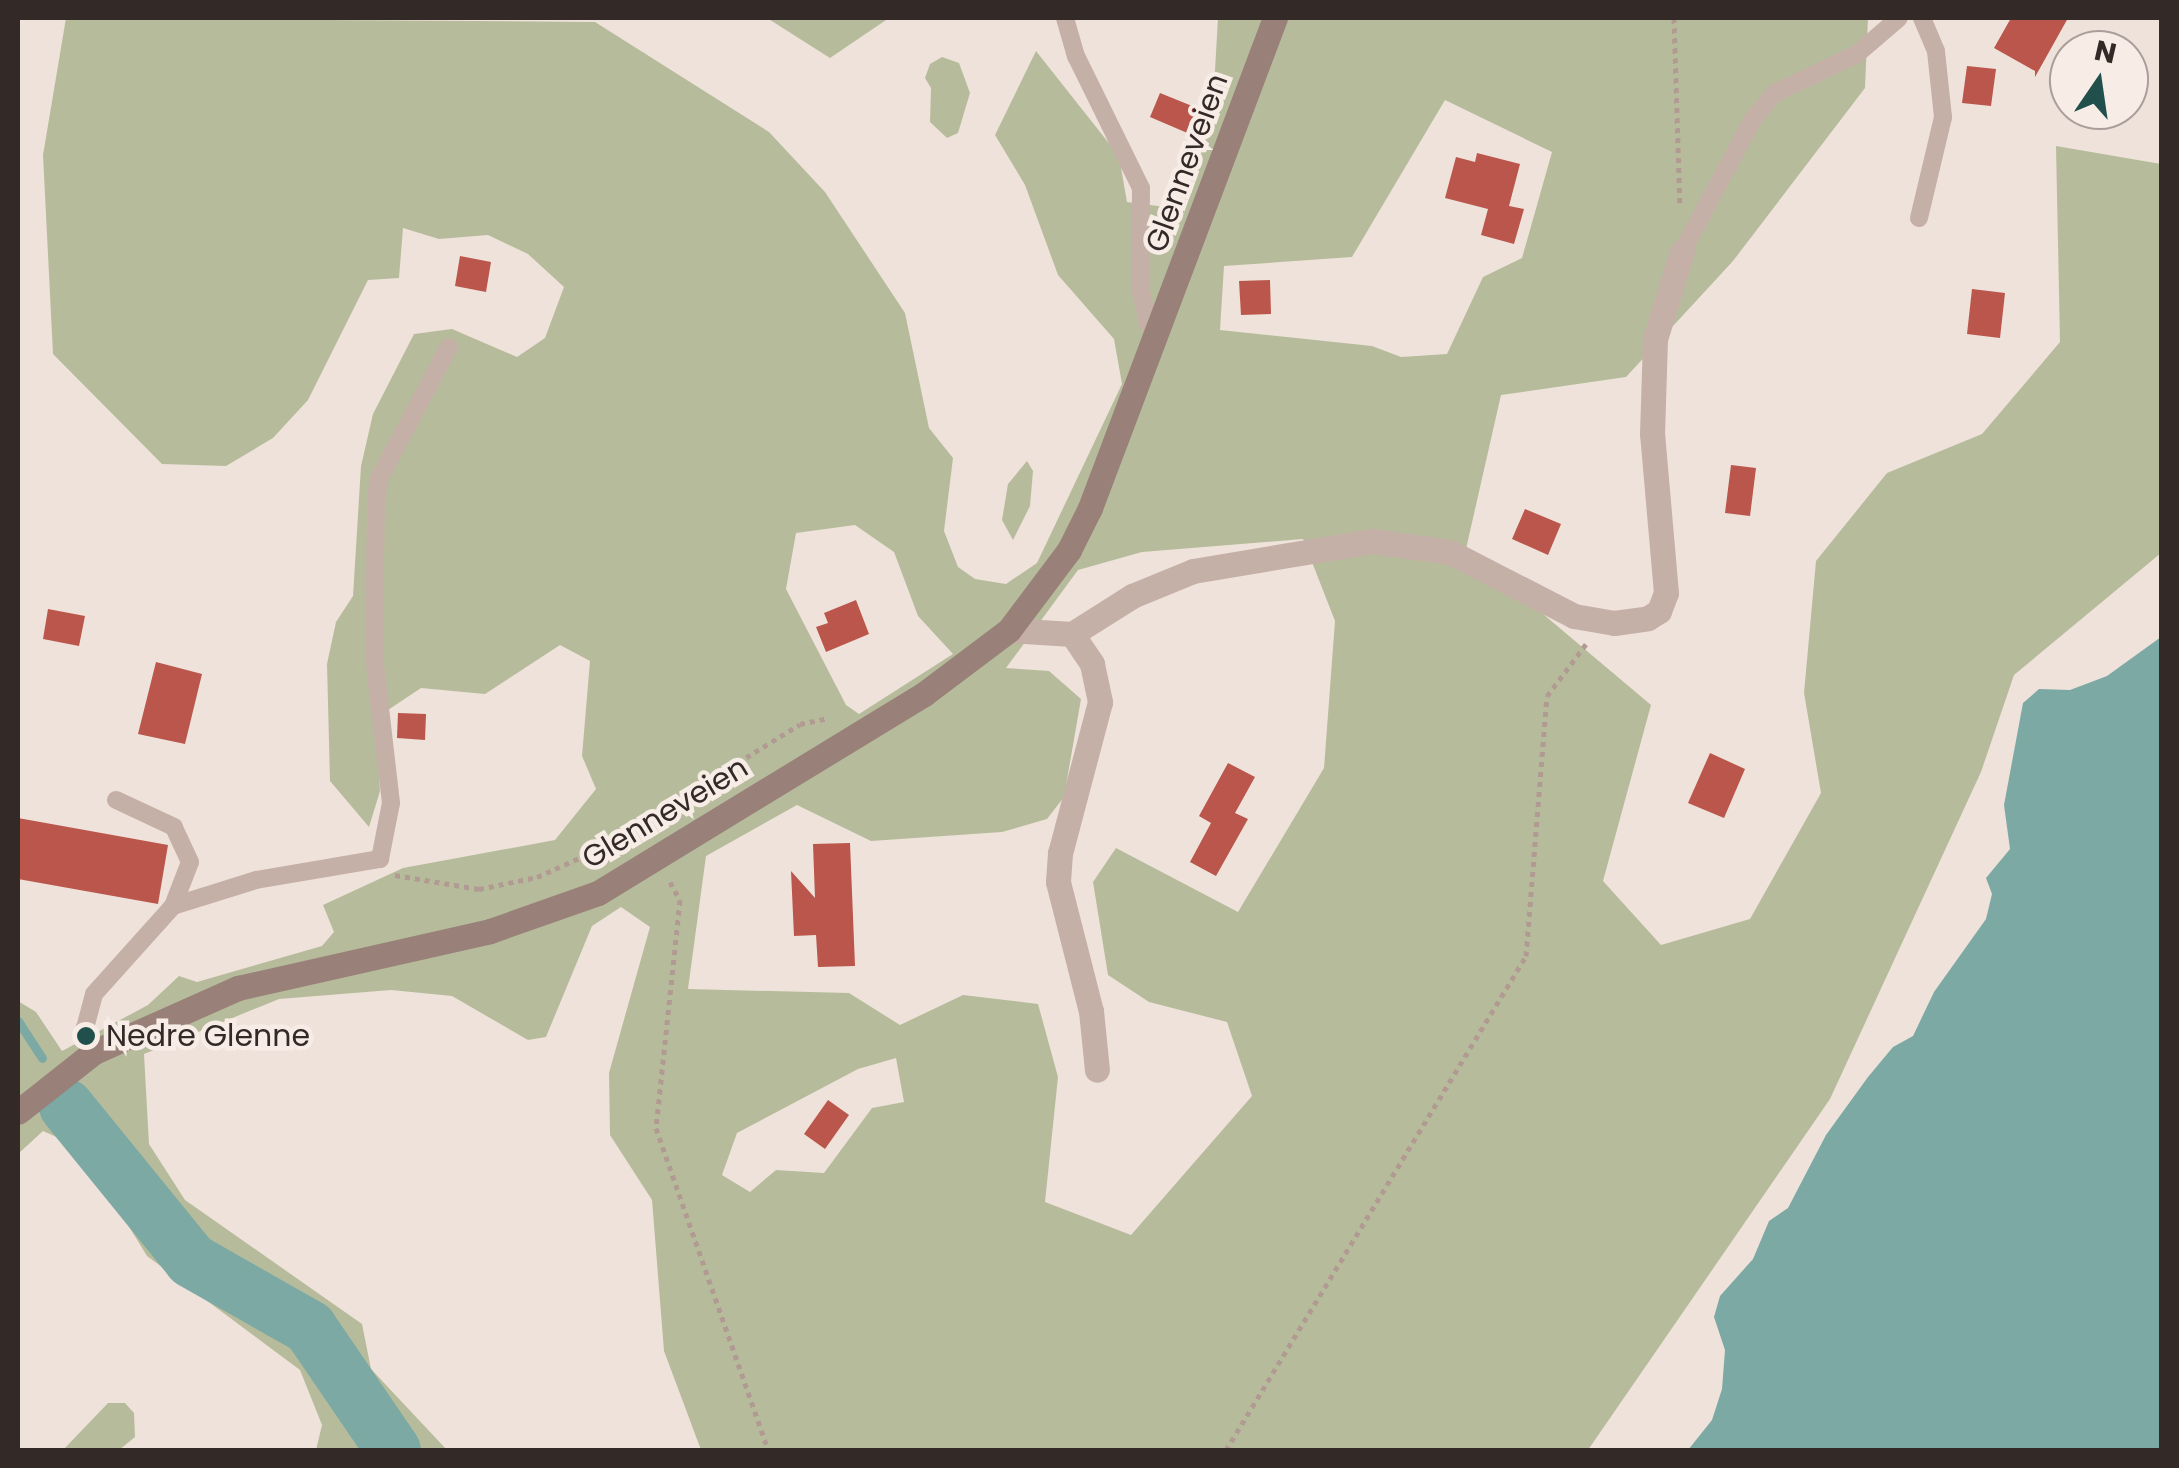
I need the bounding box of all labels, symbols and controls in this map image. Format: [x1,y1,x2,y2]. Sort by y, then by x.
north arrow [2049,30,2149,130]
text: N [2091,31,2120,74]
street label: Glenneveien [1138,69,1236,257]
street label: Glenneveien [576,749,754,877]
place label: Nedre Glenne [106,1018,310,1054]
marker: Nedre Glenne [75,1025,97,1047]

